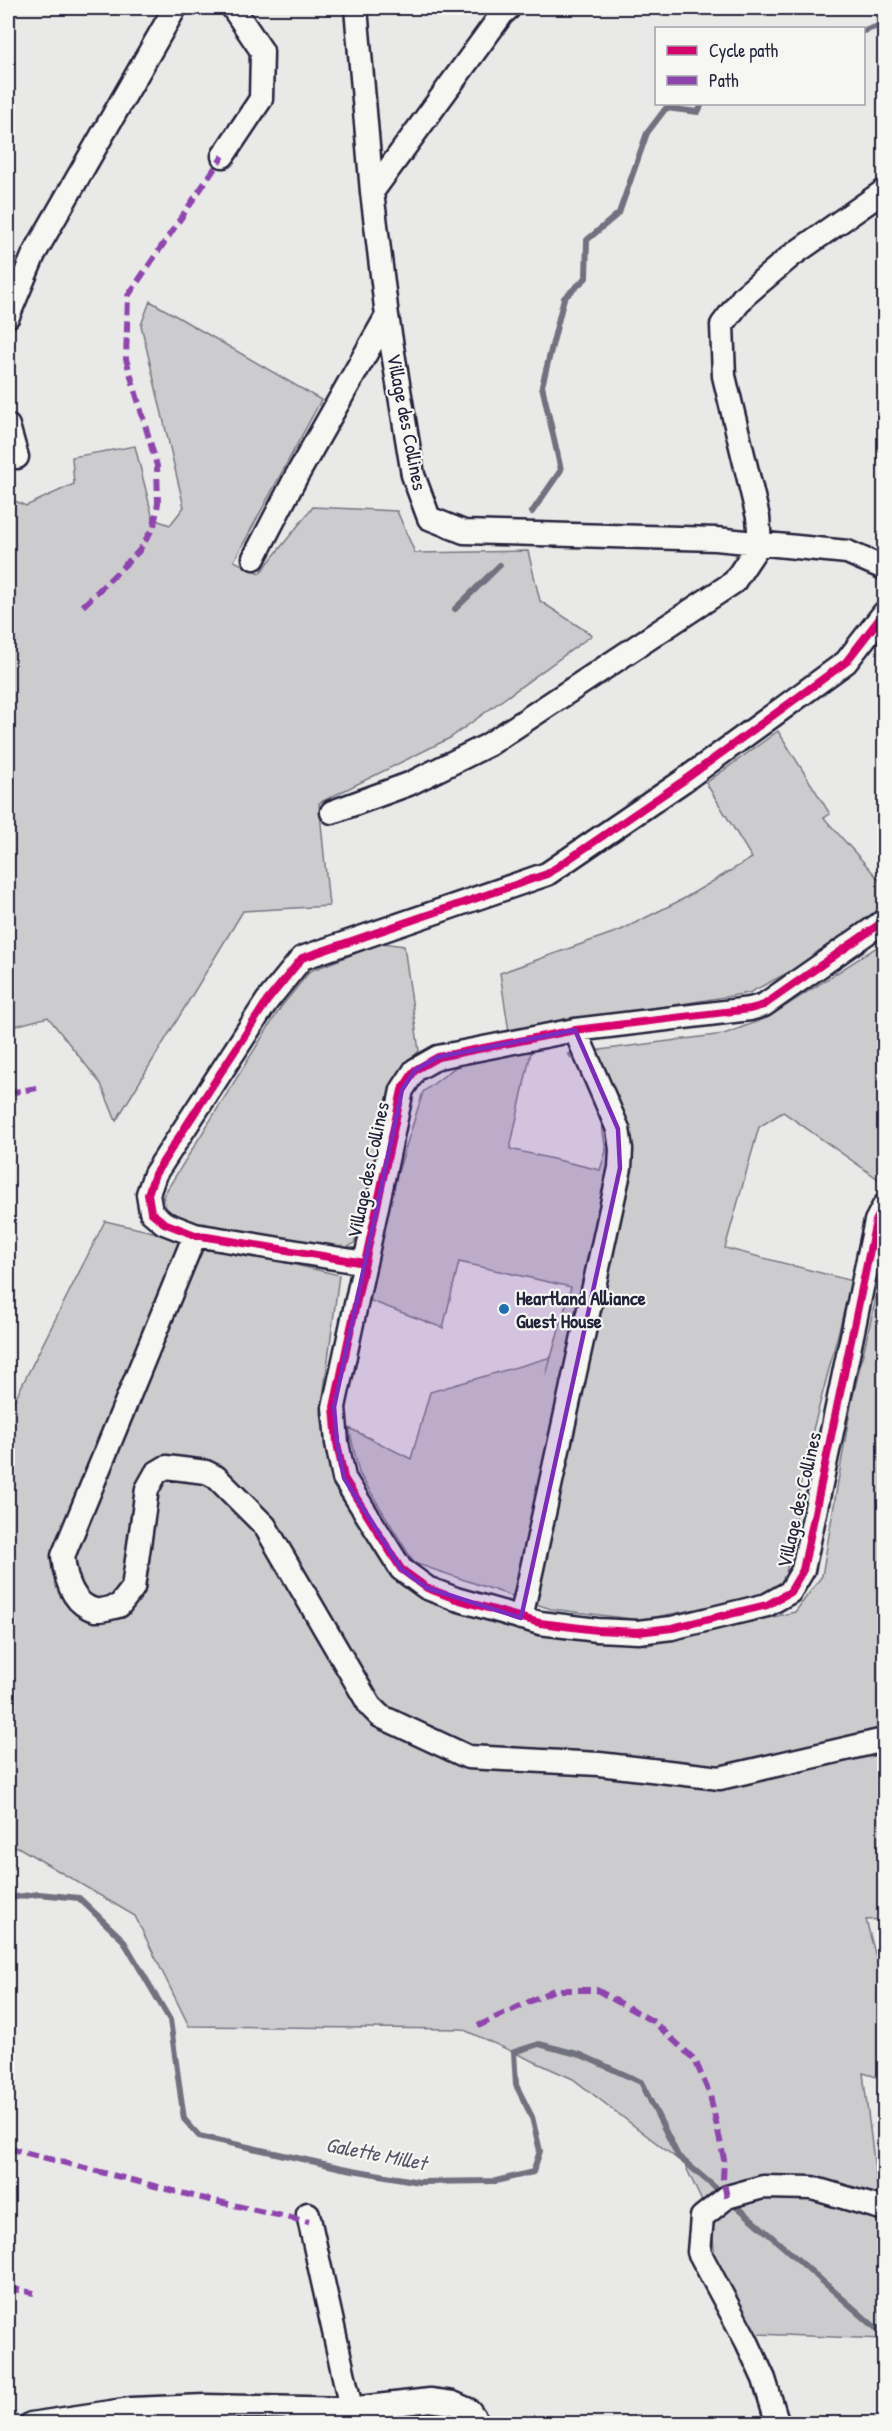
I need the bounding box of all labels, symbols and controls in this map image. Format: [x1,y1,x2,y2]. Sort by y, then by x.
legend [655,27,865,105]
text: Cycle path [709,38,779,63]
text: Path [709,68,739,93]
street label: Village des Collines [381,351,434,493]
street label: Village des Collines [340,1099,395,1240]
place label: Heartland Alliance Guest House [516,1284,646,1334]
marker: Heartland Alliance Guest House [497,1302,511,1316]
street label: Village des Collines [770,1429,827,1570]
water label: Galette Millet [323,2130,432,2178]

